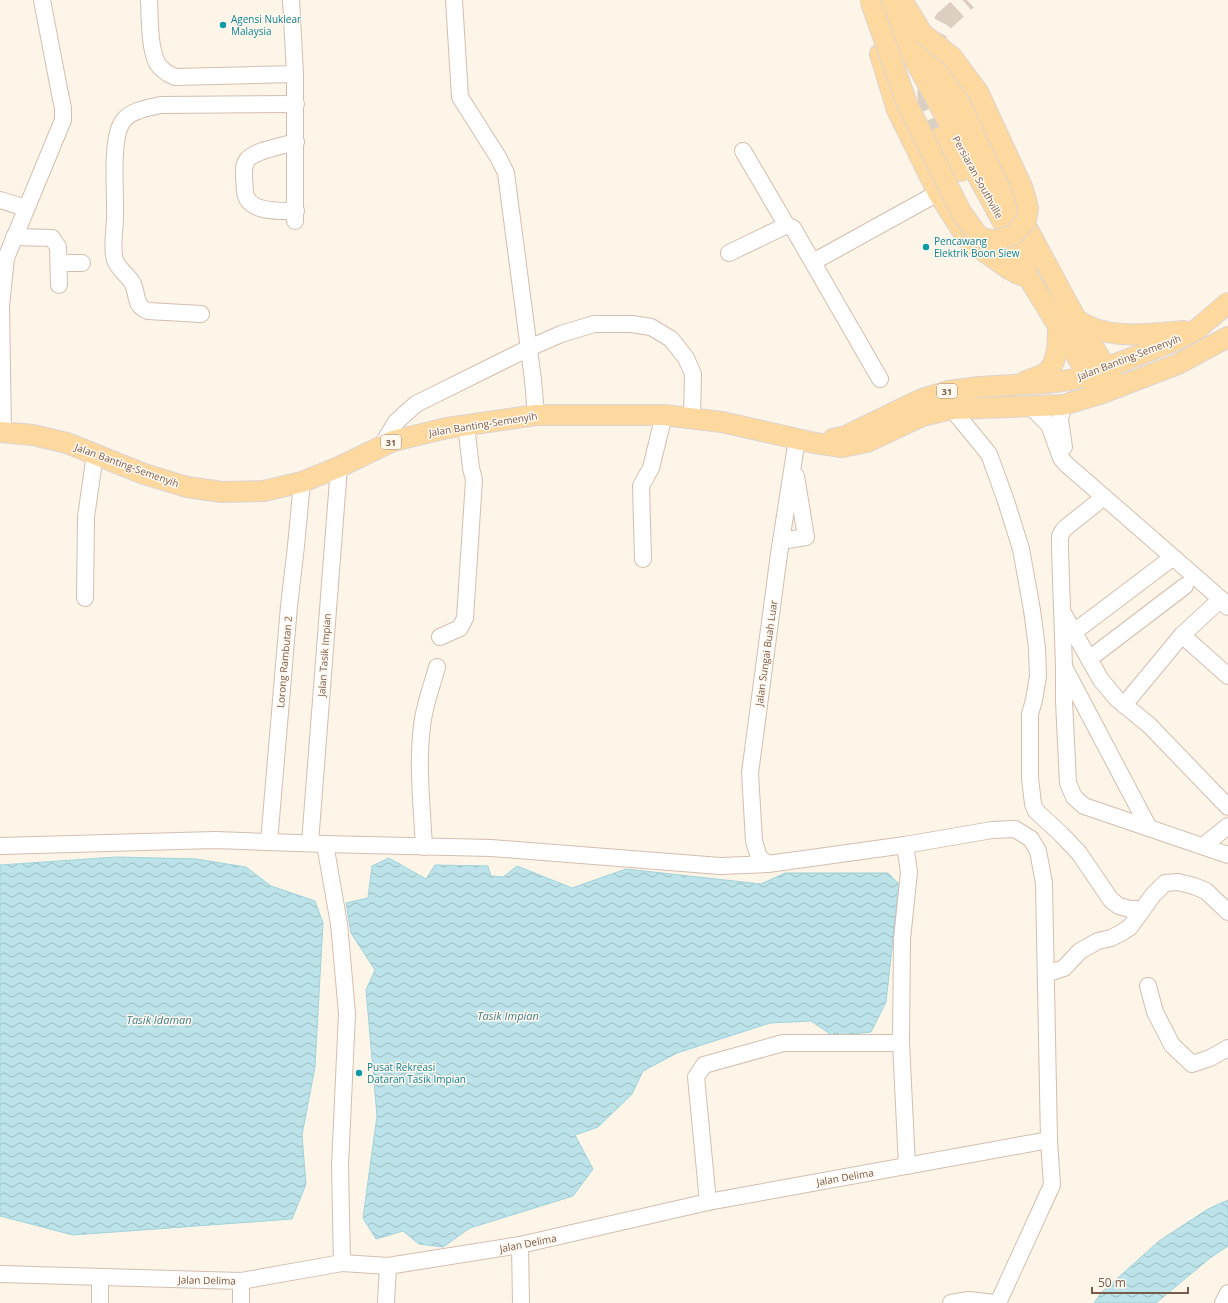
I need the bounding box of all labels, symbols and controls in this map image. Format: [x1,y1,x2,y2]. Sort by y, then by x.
place label: Agensi Nuklear Malaysia [231,12,301,38]
marker: Agensi Nuklear Malaysia [218,20,228,30]
street label: Persiaran Southville [949,133,1007,221]
place label: Pencawang Elektrik Boon Siew [934,234,1020,260]
marker: Pencawang Elektrik Boon Siew [921,242,931,252]
street label: Jalan Banting-Semenyih [1074,331,1183,384]
road number: 31 [937,384,957,398]
street label: Jalan Banting-Semenyih [427,408,538,440]
road number: 31 [381,435,401,449]
street label: Jalan Banting-Semenyih [72,439,181,490]
street label: Jalan Sungai Buah Luar [751,599,780,708]
street label: Jalan Tasik Impian [314,613,334,698]
street label: Lorong Rambutan 2 [273,615,295,709]
water label: Tasik Impian [477,1008,539,1023]
water label: Tasik Idaman [126,1012,192,1027]
place label: Pusat Rekreasi Dataran Tasik Impian [367,1060,466,1086]
marker: Pusat Rekreasi Dataran Tasik Impian [354,1068,364,1078]
street label: Jalan Delima [814,1165,875,1189]
street label: Jalan Delima [497,1231,558,1256]
scale bar [1092,1269,1188,1295]
street label: Jalan Delima [177,1272,236,1288]
text: 50 m [1098,1274,1126,1291]

